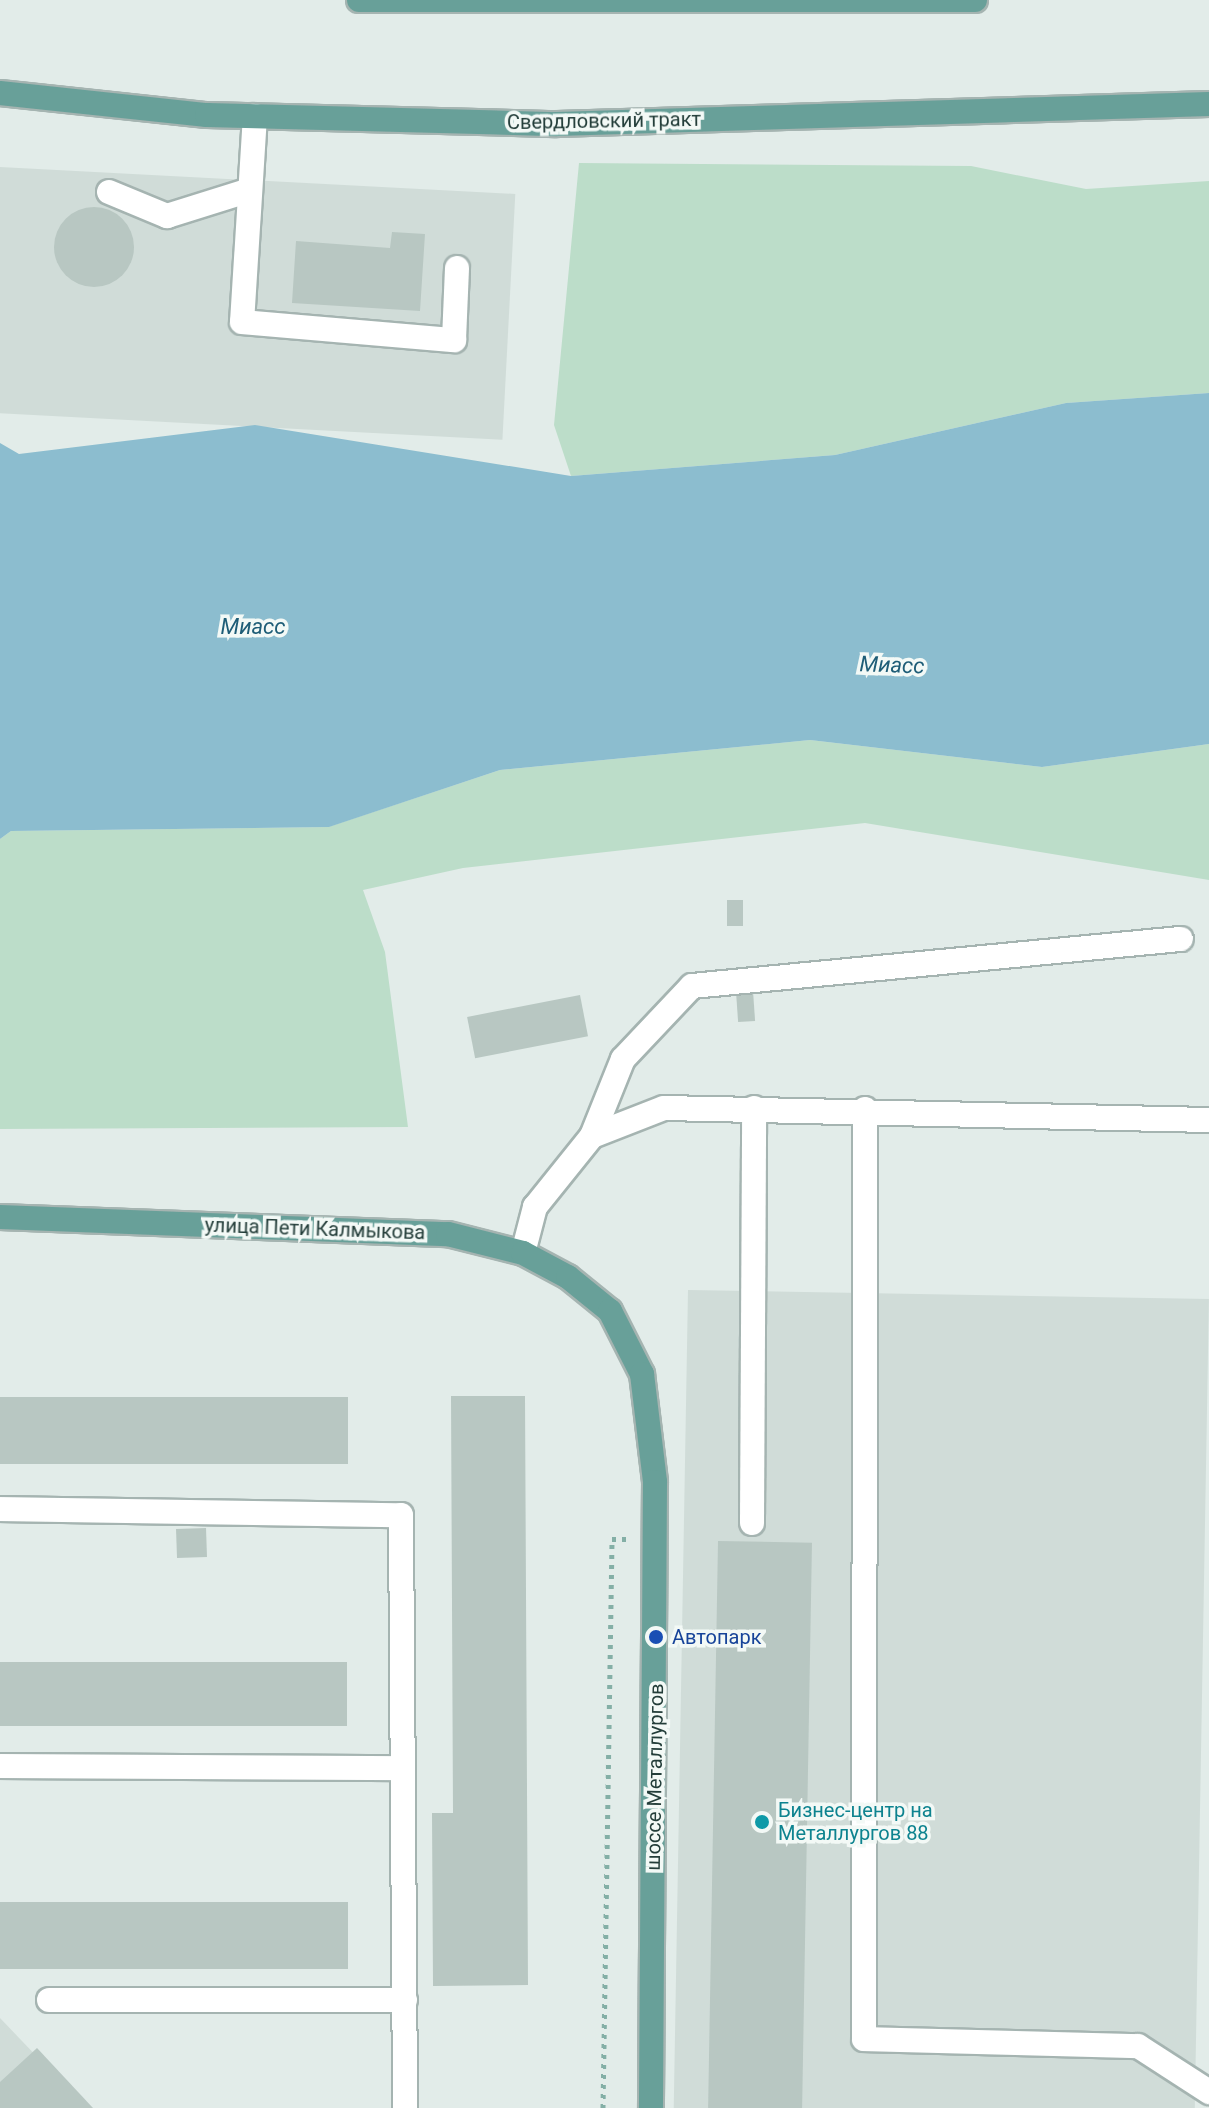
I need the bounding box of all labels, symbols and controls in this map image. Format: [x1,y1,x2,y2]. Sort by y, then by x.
street label: Свердловский тракт [507,107,701,135]
water label: Миасс [221,614,285,640]
water label: Миасс [859,651,925,679]
street label: улица Пети Калмыкова [204,1213,426,1245]
place label: Автопарк [672,1625,761,1649]
marker: Автопарк [647,1628,665,1646]
street label: шоссе Металлургов [641,1683,669,1871]
place label: Бизнес-центр на Металлургов 88 [778,1798,933,1845]
marker: Бизнес-центр на Металлургов 88 [753,1813,771,1831]

